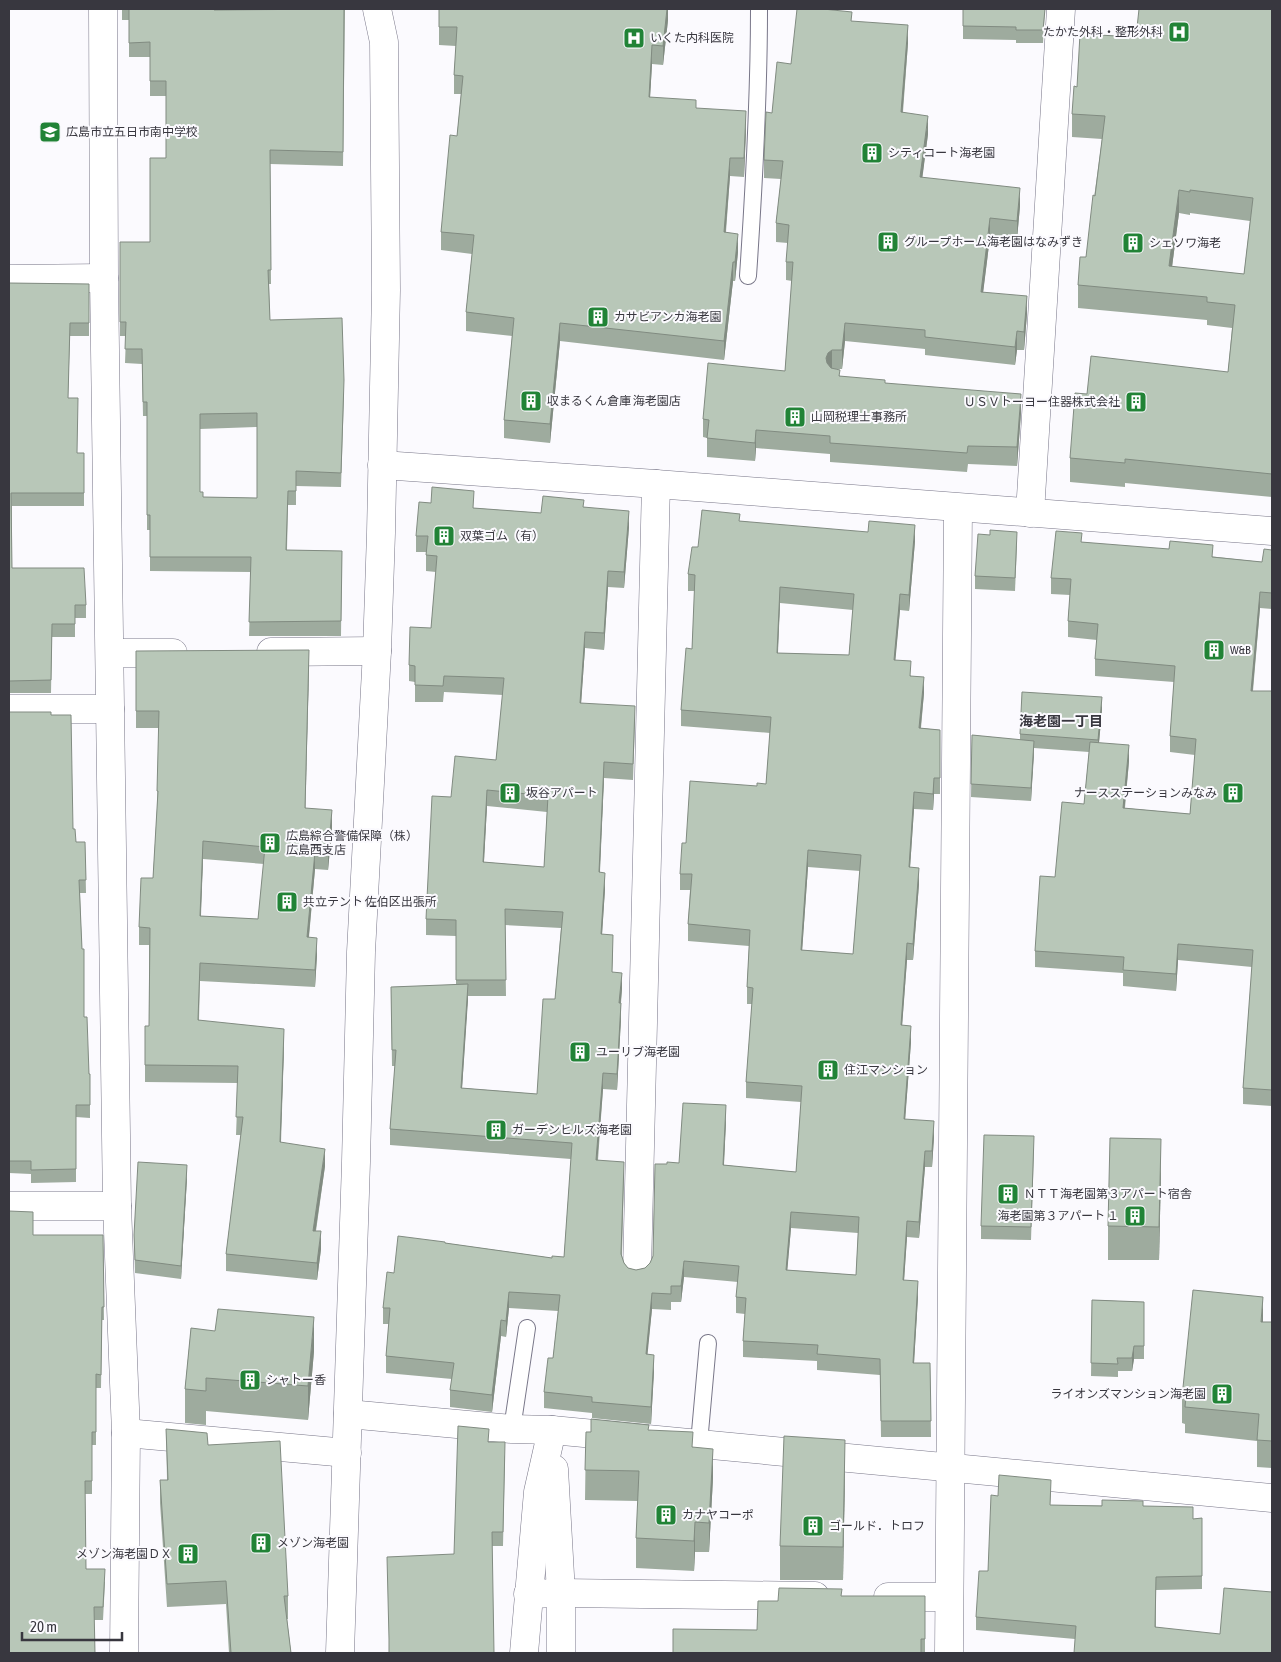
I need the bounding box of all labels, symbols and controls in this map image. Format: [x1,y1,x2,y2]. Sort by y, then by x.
hospital icon: たかた外科・整形外科 [1167,20,1191,44]
place label: たかた外科・整形外科 [1043,25,1163,39]
hospital icon: いくた内科医院 [622,26,646,50]
place label: いくた内科医院 [650,31,734,45]
school or university icon: 広島市立五日市南中学校 [38,120,62,144]
place label: 広島市立五日市南中学校 [66,125,198,139]
building icon: シティコート海老園 [860,141,884,165]
place label: シティコート海老園 [888,146,995,160]
building icon: グループホーム海老園はなみずき [876,230,900,254]
building icon: シェソワ海老 [1121,231,1145,255]
place label: グループホーム海老園はなみずき [904,235,1083,249]
place label: シェソワ海老 [1149,236,1221,250]
building icon: カサビアンカ海老園 [586,305,610,329]
place label: カサビアンカ海老園 [614,310,722,324]
building icon: 収まるくん倉庫 海老園店 [519,389,543,413]
building icon: ＵＳＶトーヨー住器株式会社 [1124,390,1148,414]
place label: 収まるくん倉庫 海老園店 [547,394,681,408]
place label: ＵＳＶトーヨー住器株式会社 [964,395,1120,409]
building icon: 山岡税理士事務所 [783,405,807,429]
place label: 山岡税理士事務所 [811,410,907,424]
building icon: 双葉ゴム（有） [432,524,456,548]
place label: 双葉ゴム（有） [460,529,544,543]
building icon: W&B [1202,638,1226,662]
place label: W&B [1230,643,1251,657]
district label: 海老園一丁目 [1019,713,1103,729]
building icon: 坂谷アパート [498,781,522,805]
building icon: ナースステーションみなみ [1221,781,1245,805]
place label: 坂谷アパート [526,786,598,800]
place label: ナースステーションみなみ [1074,786,1217,800]
place label: 広島綜合警備保障（株） 広島西支店 [286,829,418,857]
building icon: 広島綜合警備保障（株） 広島西支店 [258,831,282,855]
building icon: 共立テント 佐伯区出張所 [275,890,299,914]
place label: 共立テント 佐伯区出張所 [303,895,437,909]
building icon: ユーリブ海老園 [568,1040,592,1064]
place label: ユーリブ海老園 [596,1045,680,1059]
building icon: 住江マンション [816,1058,840,1082]
place label: 住江マンション [844,1063,928,1077]
building icon: ガーデンヒルズ海老園 [484,1118,508,1142]
place label: ガーデンヒルズ海老園 [512,1123,632,1137]
building icon: ＮＴＴ海老園第３アパート宿舎 [996,1182,1020,1206]
place label: ＮＴＴ海老園第３アパート宿舎 [1024,1187,1192,1201]
building icon: 海老園第３アパート １ [1123,1204,1147,1228]
place label: 海老園第３アパート １ [998,1209,1119,1223]
building icon: シャトー香 [238,1368,262,1392]
place label: シャトー香 [266,1373,326,1387]
building icon: ライオンズマンション海老園 [1210,1382,1234,1406]
place label: ライオンズマンション海老園 [1050,1387,1206,1401]
building icon: カナヤコーポ [654,1503,678,1527]
place label: カナヤコーポ [682,1508,754,1522]
building icon: ゴールド．トロフ [801,1514,825,1538]
place label: ゴールド．トロフ [829,1519,925,1533]
building icon: メゾン海老園 [249,1531,273,1555]
place label: メゾン海老園 [277,1536,349,1550]
building icon: メゾン海老園ＤＸ [176,1542,200,1566]
place label: メゾン海老園ＤＸ [76,1547,172,1561]
scale bar [22,1610,122,1642]
text: 20 m [30,1618,57,1635]

